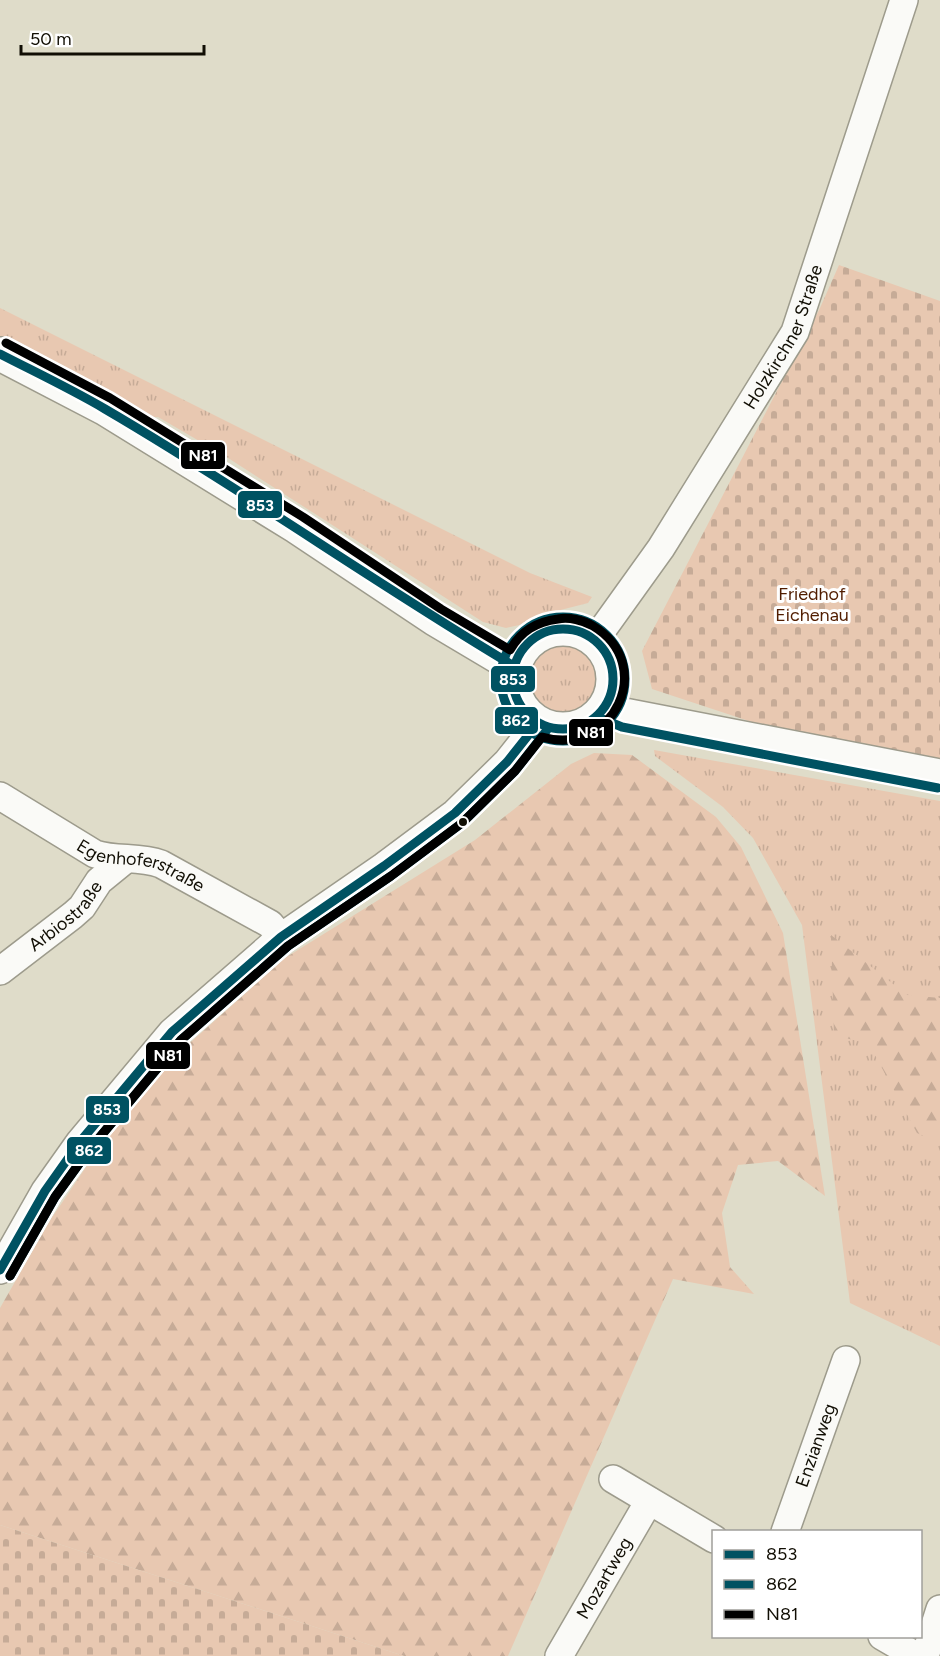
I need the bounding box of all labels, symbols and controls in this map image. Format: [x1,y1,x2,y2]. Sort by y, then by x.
scale bar [21,18,204,56]
text: 50 m [30,28,72,50]
street label: Holzkirchner Straße [739,262,827,413]
line badge: N81 [180,441,226,470]
text: N81 [189,446,217,465]
line badge: 853 [237,490,283,519]
text: 853 [246,496,274,515]
park label: Friedhof Eichenau [775,583,849,626]
line badge: 853 [490,665,536,693]
text: 853 [499,670,527,689]
line badge: 862 [494,706,539,735]
text: 862 [502,711,530,730]
line badge: N81 [568,718,614,747]
text: N81 [577,723,605,742]
unlabelled marker [457,816,469,828]
street label: Egenhoferstraße [73,834,209,897]
street label: Arbiostraße [24,877,107,956]
line badge: N81 [145,1041,191,1070]
text: N81 [154,1046,182,1065]
line badge: 853 [85,1095,130,1124]
text: 853 [93,1100,121,1119]
line badge: 862 [66,1136,112,1165]
text: 862 [75,1141,103,1160]
street label: Enzianweg [791,1401,841,1490]
legend [712,1530,922,1638]
street label: Mozartweg [572,1533,637,1623]
text: 853 [766,1543,797,1565]
text: 862 [766,1573,797,1595]
text: N81 [766,1603,798,1625]

